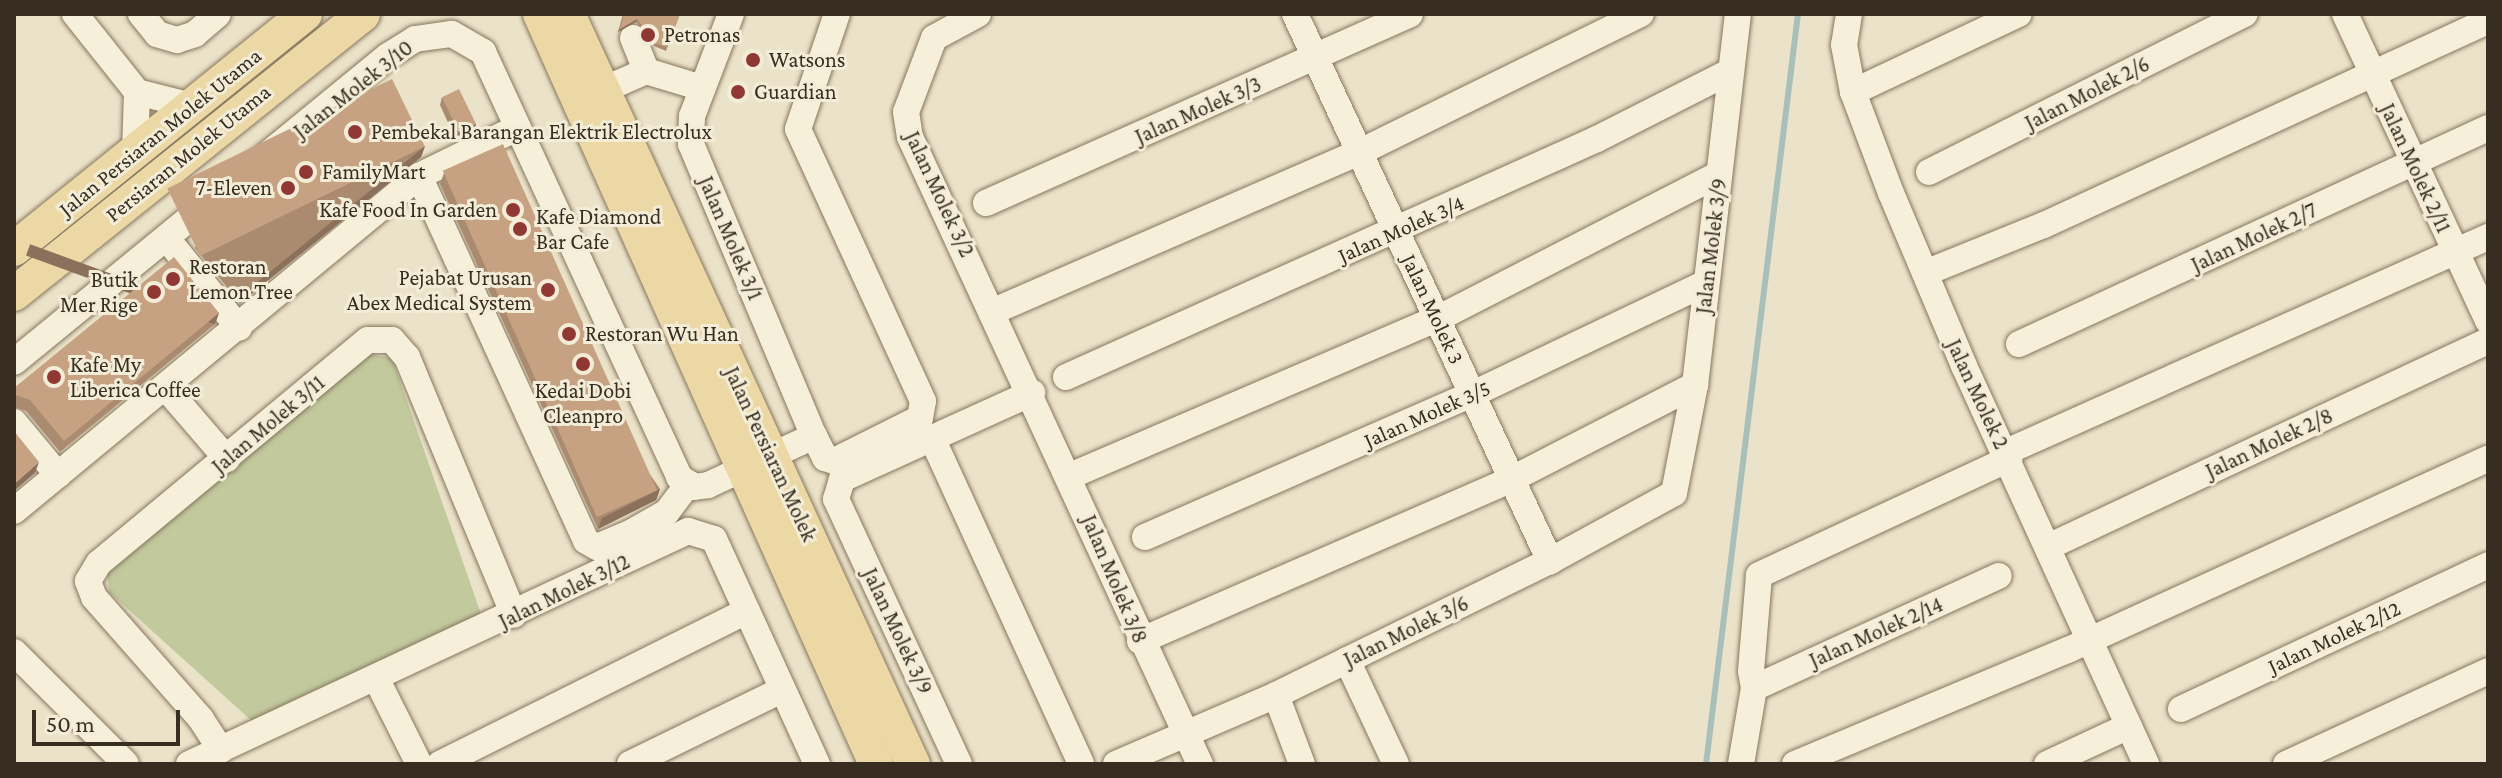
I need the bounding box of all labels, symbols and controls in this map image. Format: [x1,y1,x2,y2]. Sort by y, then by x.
place label: Petronas [664,22,740,48]
marker: Petronas [639,26,657,44]
street label: Jalan Molek 3/10 [288,34,418,144]
street label: Jalan Persiaran Molek Utama [53,42,267,222]
place label: Watsons [769,47,845,73]
street label: Jalan Molek 2/6 [2020,50,2154,136]
marker: Watsons [744,51,762,69]
street label: Jalan Molek 3/3 [1131,70,1265,150]
street label: Persiaran Molek Utama [100,78,276,228]
place label: Guardian [754,79,836,105]
marker: Guardian [729,83,747,101]
street label: Jalan Molek 2/11 [2374,99,2458,237]
place label: Pembekal Barangan Elektrik Electrolux [371,119,712,145]
marker: Pembekal Barangan Elektrik Electrolux [346,123,364,141]
street label: Jalan Molek 3/2 [899,127,981,261]
place label: FamilyMart [322,159,425,185]
marker: FamilyMart [297,163,315,181]
street label: Jalan Molek 3/1 [693,172,769,304]
place label: 7-Eleven [195,175,272,201]
street label: Jalan Molek 3/9 [1690,177,1732,315]
marker: 7-Eleven [279,179,297,197]
street label: Jalan Molek 3/4 [1334,189,1468,269]
street label: Jalan Molek 2/7 [2187,196,2321,278]
place label: Kafe Food In Garden [319,197,497,223]
marker: Kafe Food In Garden [504,201,522,219]
place label: Kafe Diamond Bar Cafe [536,203,661,254]
marker: Kafe Diamond Bar Cafe [511,220,529,238]
street label: Jalan Molek 3 [1396,250,1470,368]
place label: Restoran Lemon Tree [189,253,293,304]
place label: Pejabat Urusan Abex Medical System [347,264,532,316]
place label: Butik Mer Rige [60,266,138,318]
marker: Restoran Lemon Tree [164,270,182,288]
marker: Pejabat Urusan Abex Medical System [539,281,557,299]
marker: Butik Mer Rige [145,283,163,301]
place label: Restoran Wu Han [585,321,739,347]
marker: Restoran Wu Han [560,325,578,343]
street label: Jalan Molek 2 [1941,335,2015,453]
place label: Kafe My Liberica Coffee [70,351,201,402]
marker: Kedai Dobi Cleanpro [574,355,592,373]
street label: Jalan Persiaran Molek [719,362,823,546]
marker: Kafe My Liberica Coffee [45,368,63,386]
street label: Jalan Molek 3/11 [206,369,330,479]
street label: Jalan Molek 3/5 [1360,374,1494,454]
place label: Kedai Dobi Cleanpro [535,377,631,428]
street label: Jalan Molek 2/8 [2201,402,2337,484]
street label: Jalan Molek 3/8 [1076,511,1154,647]
street label: Jalan Molek 3/12 [494,548,634,634]
street label: Jalan Molek 3/9 [857,564,939,698]
street label: Jalan Molek 3/6 [1339,589,1473,673]
street label: Jalan Molek 2/14 [1805,591,1947,673]
street label: Jalan Molek 2/12 [2264,595,2404,679]
scale bar [36,694,184,744]
text: 50 m [46,710,95,737]

